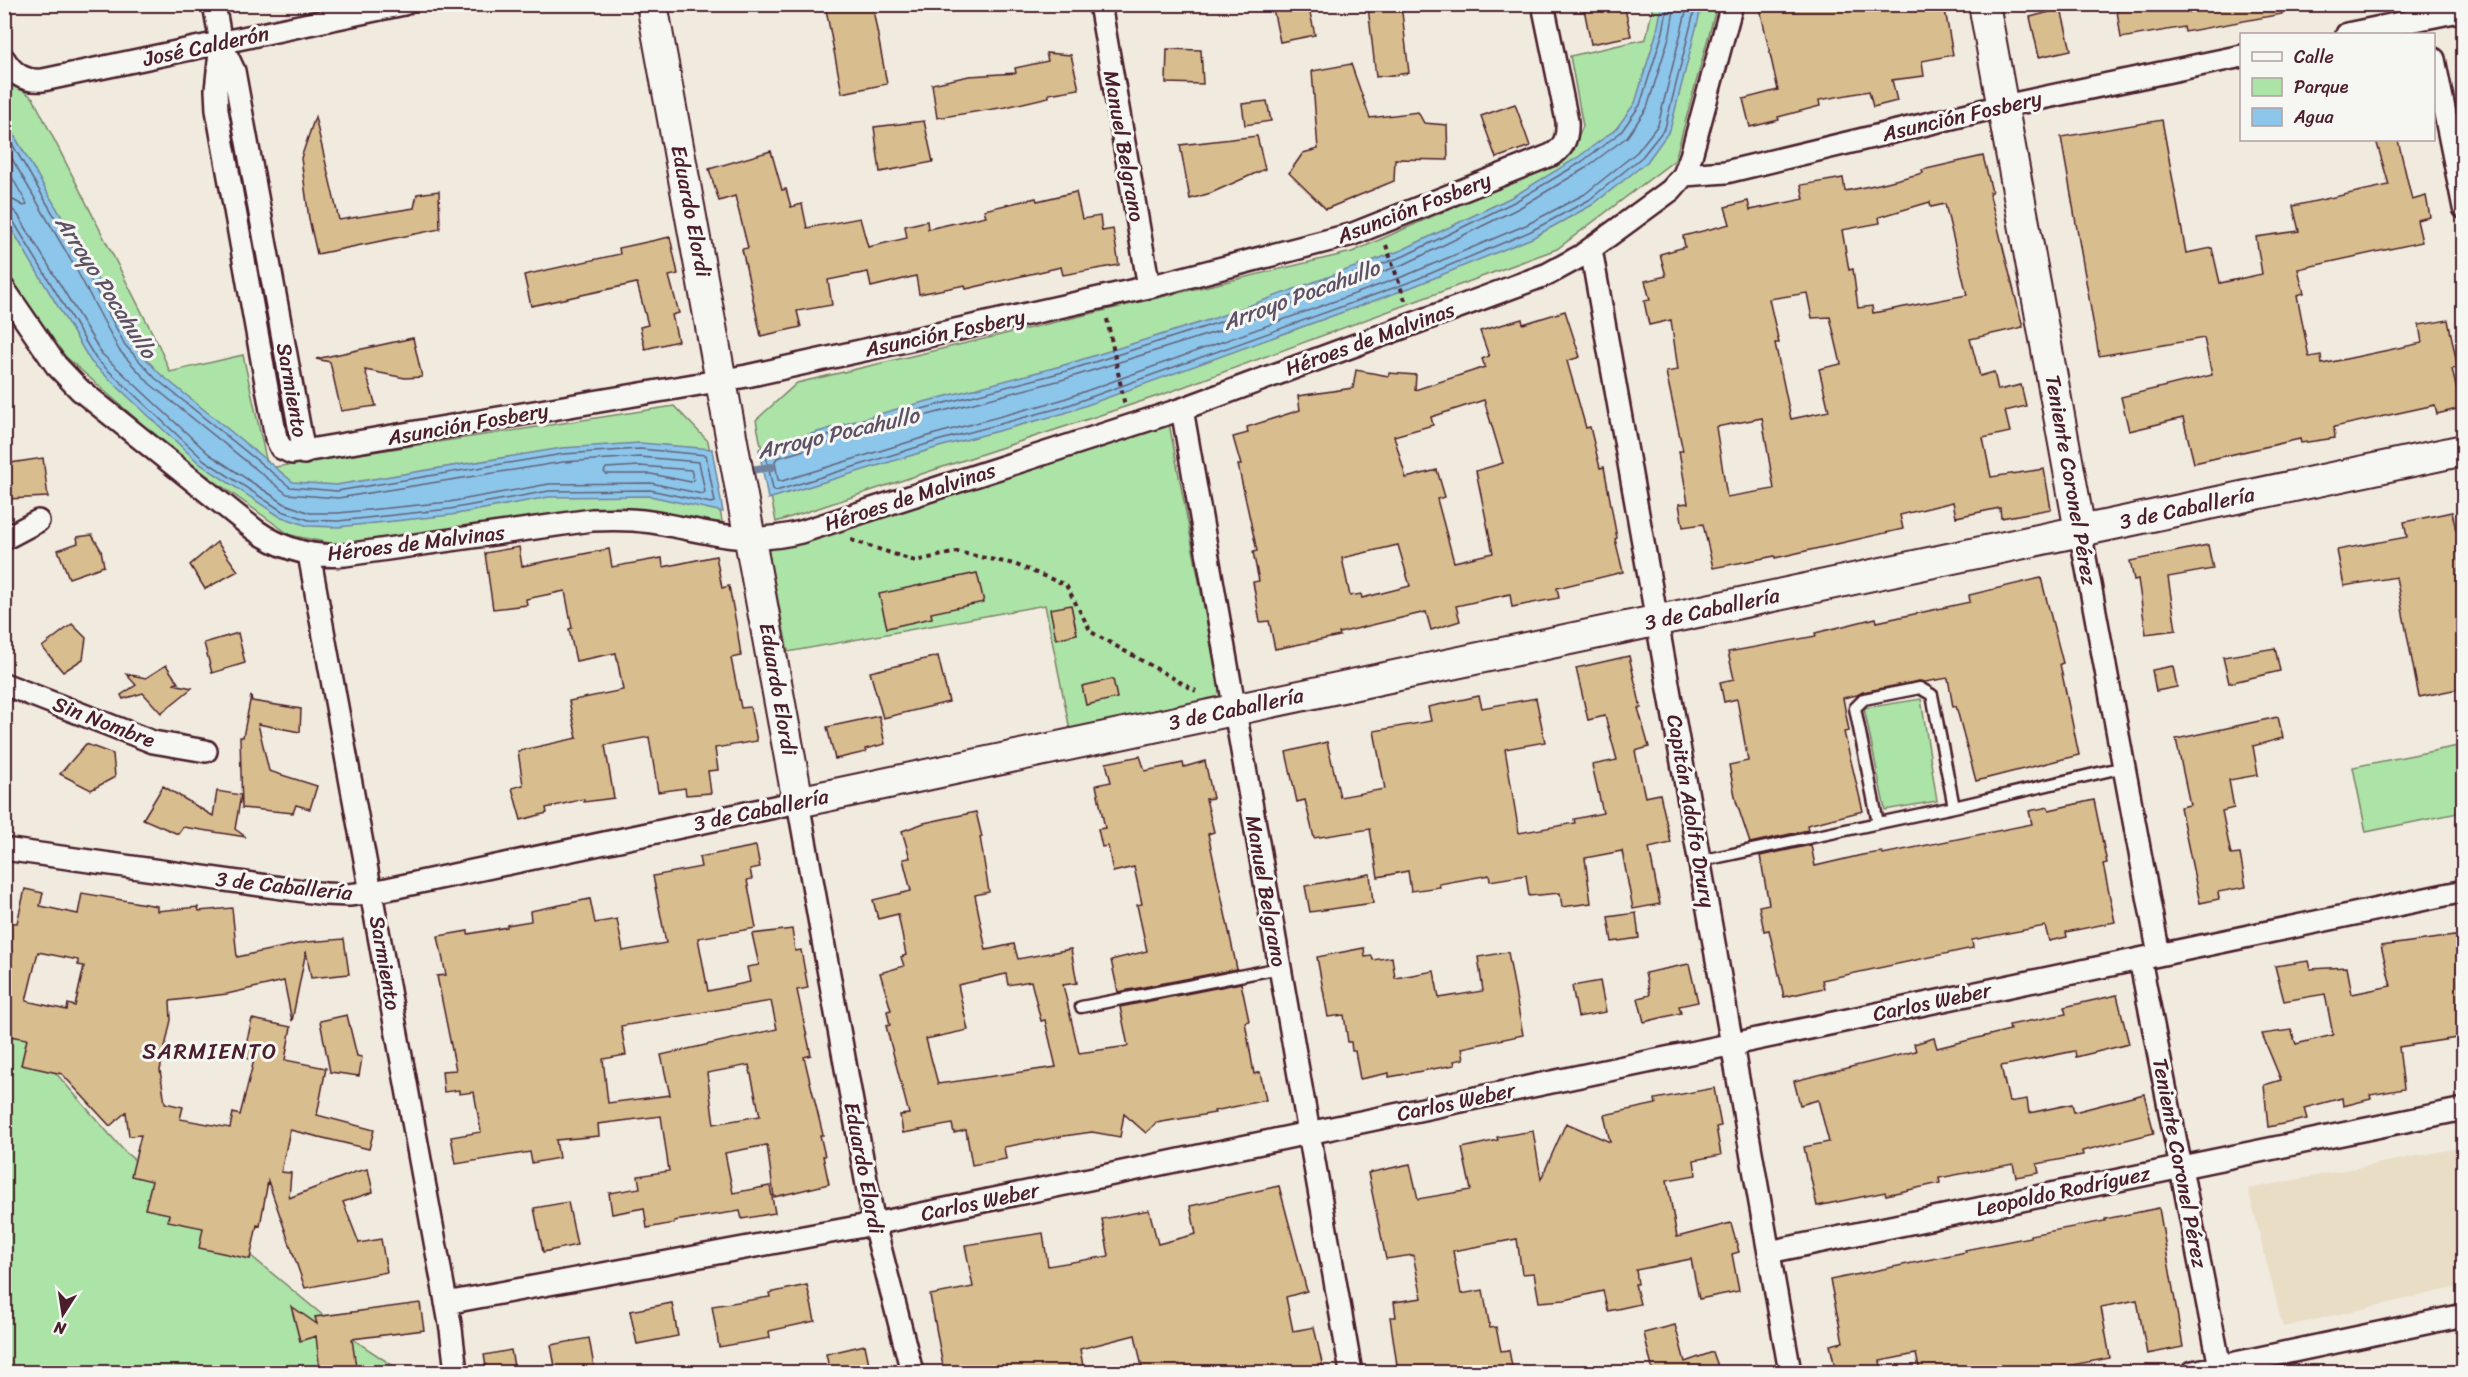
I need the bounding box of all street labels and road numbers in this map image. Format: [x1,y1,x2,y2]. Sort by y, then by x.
street label: José Calderón [139,14,272,78]
street label: Manuel Belgrano [1092,67,1156,225]
street label: Asunción Fosbery [1877,79,2046,153]
street label: Eduardo Elordi [660,142,723,281]
street label: Asunción Fosbery [1330,161,1497,255]
street label: Héroes de Malvinas [1280,291,1461,387]
street label: Asunción Fosbery [860,297,1029,369]
street label: Sarmiento [265,340,319,441]
street label: Teniente Coronel Pérez [2034,372,2108,589]
street label: Asunción Fosbery [384,391,552,457]
street label: Héroes de Malvinas [819,451,1001,543]
street label: 3 de Caballería [2116,475,2259,541]
street label: Héroes de Malvinas [325,513,507,573]
street label: 3 de Caballería [1641,576,1784,642]
street label: Eduardo Elordi [748,620,809,759]
street label: 3 de Caballería [1165,676,1308,742]
street label: Sin Nombre [47,685,161,759]
street label: Capitán Adolfo Drury [1655,711,1727,911]
street label: 3 de Caballería [690,777,833,843]
street label: Manuel Belgrano [1234,812,1298,970]
street label: 3 de Caballería [214,860,355,912]
street label: Sarmiento [358,913,412,1014]
street label: Carlos Weber [1869,971,1996,1033]
street label: Teniente Coronel Pérez [2141,1055,2219,1272]
street label: Carlos Weber [1393,1071,1520,1133]
street label: Eduardo Elordi [833,1099,896,1238]
street label: Leopoldo Rodríguez [1972,1154,2155,1228]
street label: Carlos Weber [917,1171,1044,1233]

